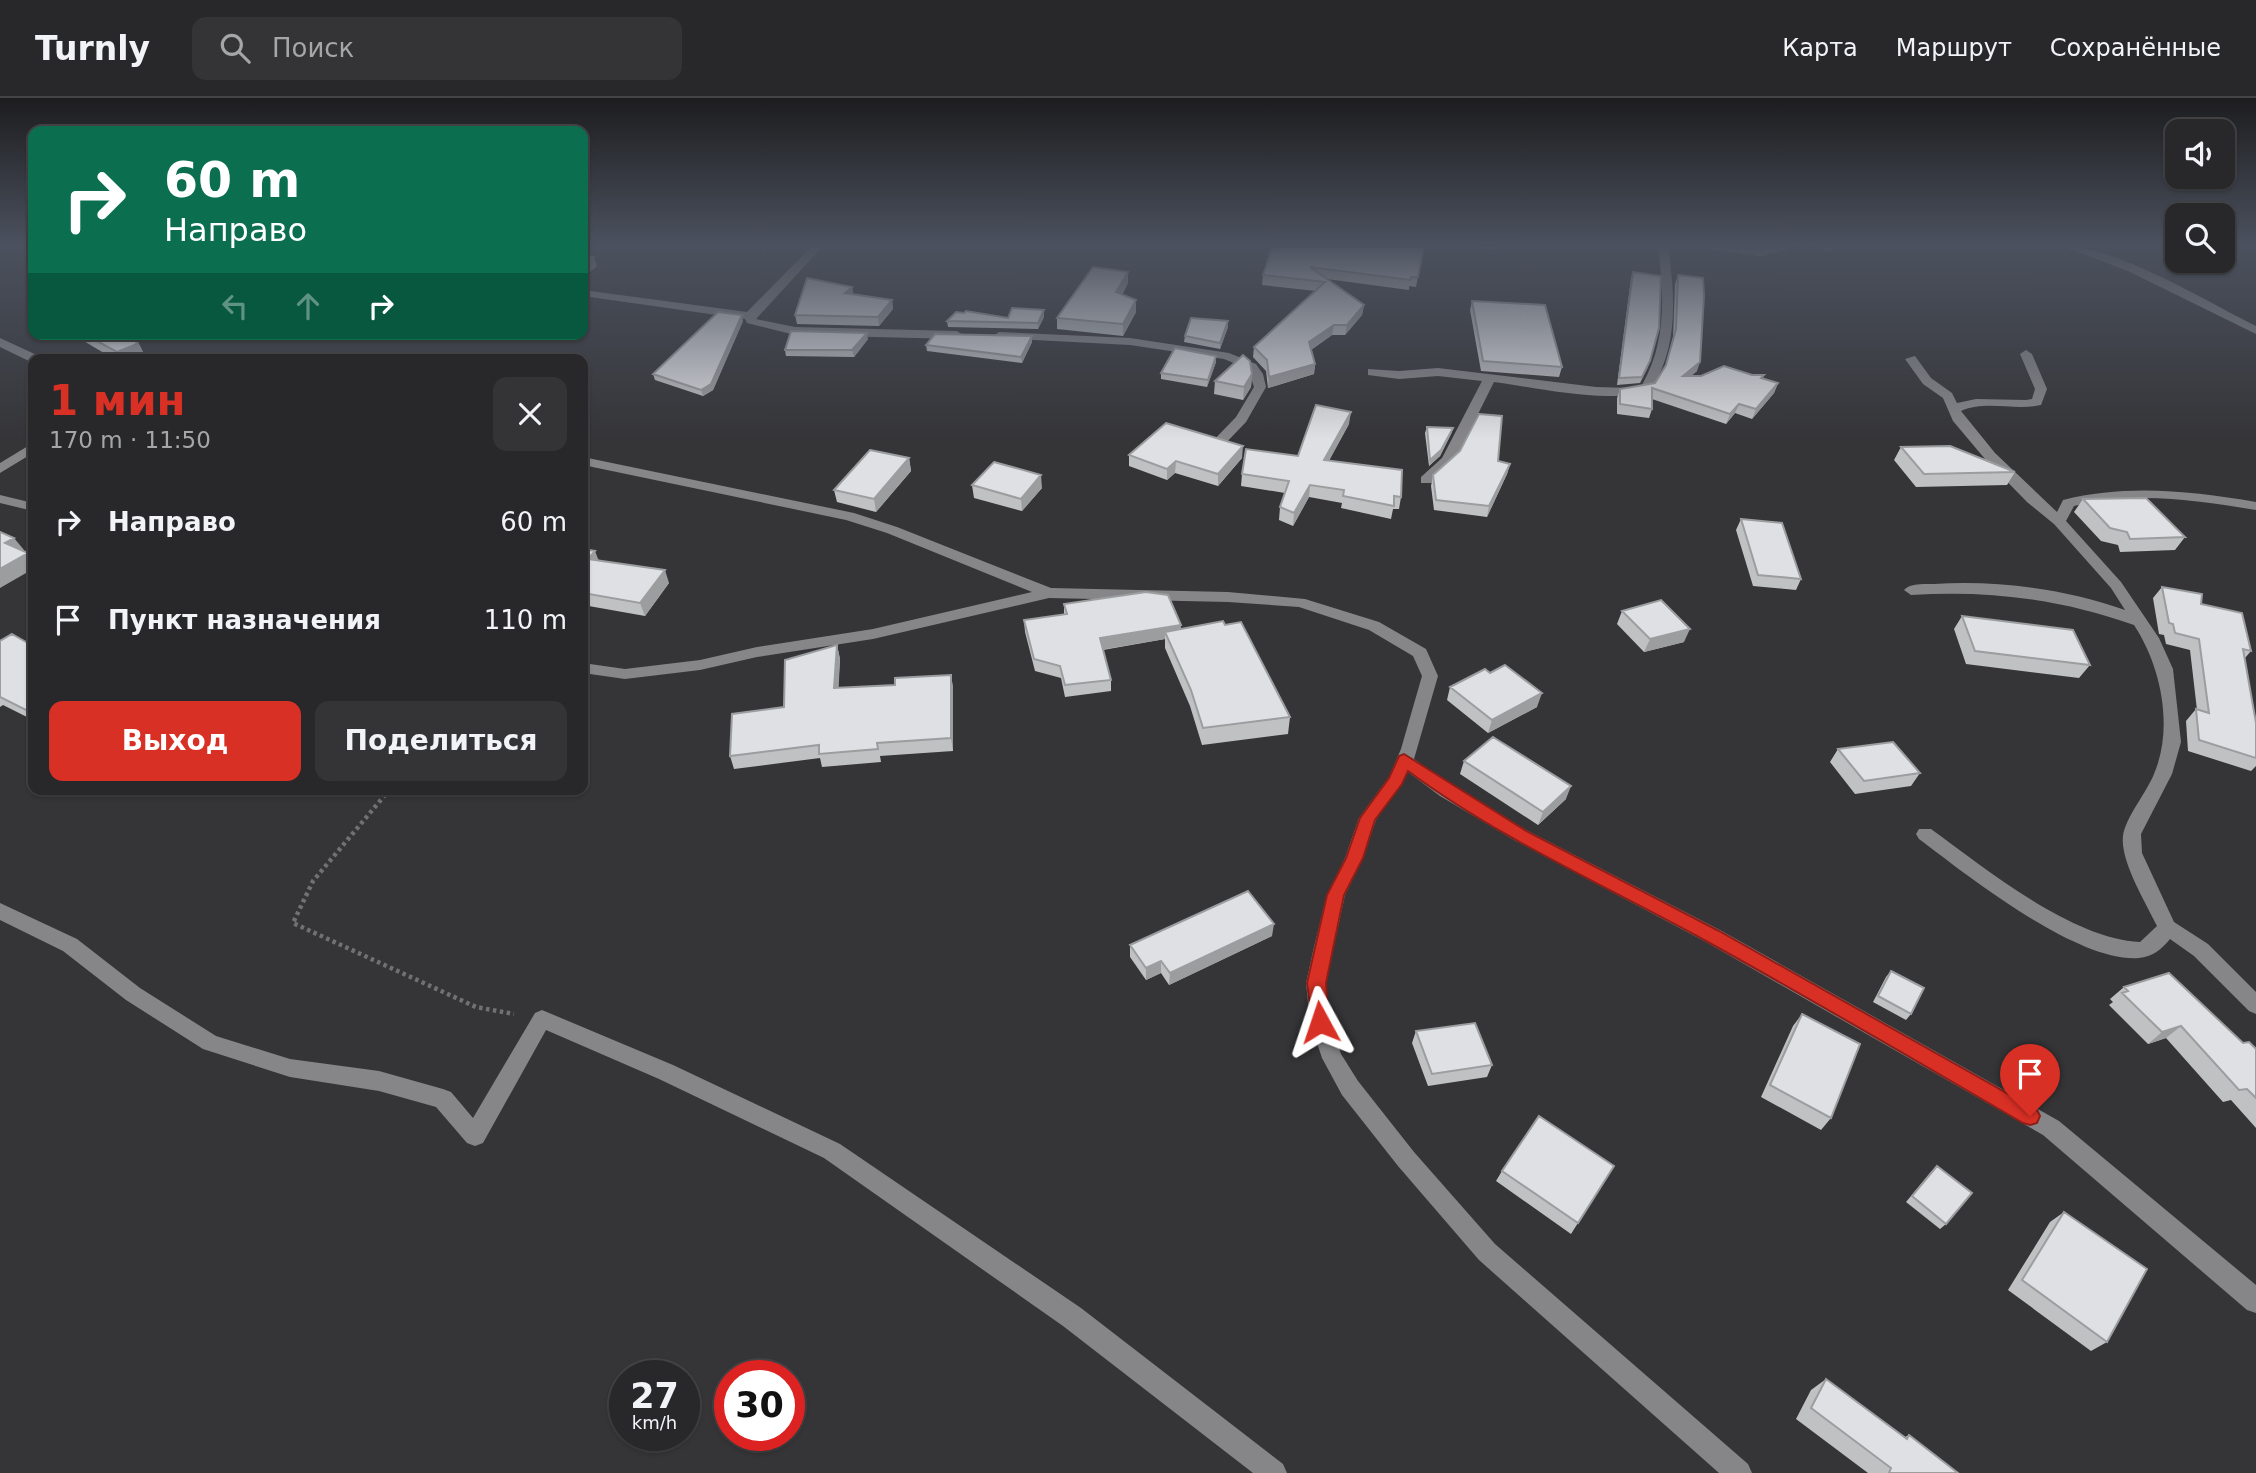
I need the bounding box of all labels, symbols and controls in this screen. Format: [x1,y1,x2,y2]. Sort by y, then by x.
search box [192,17,682,80]
text: Turnly [35,29,150,68]
icon: search [216,29,254,67]
text: Поиск [272,33,354,63]
text: Карта [1782,34,1858,62]
text: Маршрут [1896,34,2012,62]
text: Сохранённые [2050,34,2221,62]
map controls [2165,119,2235,273]
button: sound [2165,119,2235,189]
text: 60 m [164,152,300,209]
icon: right [49,154,140,245]
button: search [2165,203,2235,273]
text: Направо [164,211,307,249]
icon: left [216,287,254,325]
icon: ahead [289,287,327,325]
icon: right [362,287,400,325]
text: 1 мин [49,376,186,425]
button: close [493,377,567,451]
text: 170 m · 11:50 [49,427,211,453]
icon: right [49,503,87,541]
text: Направо [108,507,236,537]
text: 60 m [500,507,567,537]
icon: arrive [49,601,87,639]
text: Пункт назначения [108,605,381,635]
text: 110 m [484,605,567,635]
button: Выход [49,701,301,781]
button: Поделиться [315,701,567,781]
position arrow [1283,985,1357,1059]
pin [2000,1044,2060,1116]
icon: arrive [2011,1055,2049,1093]
speed limit sign: 30 [714,1360,805,1451]
text: 27 [630,1376,679,1416]
text: km/h [632,1412,677,1433]

